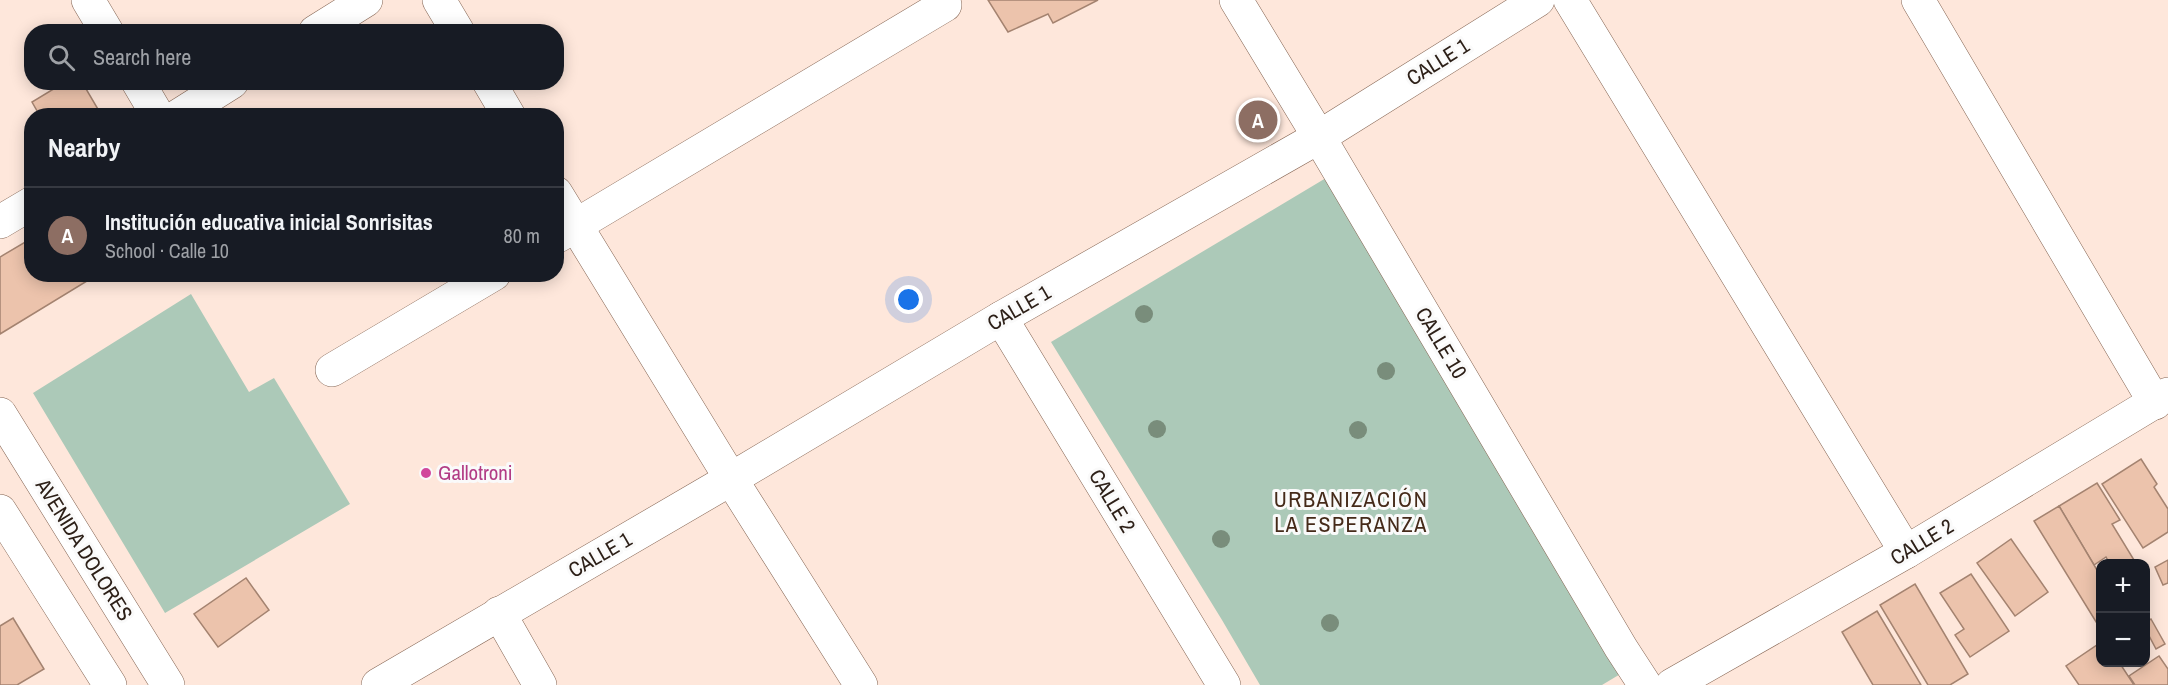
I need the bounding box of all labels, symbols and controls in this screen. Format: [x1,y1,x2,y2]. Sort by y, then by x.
search box [24,24,564,90]
street label: CALLE 1 [1401,31,1475,92]
icon: search [45,41,78,74]
text: Search here [93,42,191,72]
pin: A [1238,98,1278,142]
text: Nearby [48,130,120,165]
text: Institución educativa inicial Sonrisitas [105,207,433,237]
text: A [62,222,73,249]
text: 80 m [504,222,540,249]
text: School · Calle 10 [105,237,229,264]
street label: CALLE 1 [982,278,1056,337]
your location [894,285,923,314]
street label: CALLE 10 [1409,302,1474,384]
place label: Gallotroni [438,458,513,487]
street label: CALLE 2 [1082,464,1143,538]
marker: Gallotroni [419,466,433,480]
street label: AVENIDA DOLORES [29,472,140,626]
district label: URBANIZACIÓN LA ESPERANZA [1274,484,1428,539]
street label: CALLE 2 [1885,511,1959,572]
street label: CALLE 1 [563,525,637,584]
map controls [2096,559,2150,667]
button: + [2096,559,2150,613]
button: − [2096,613,2150,667]

